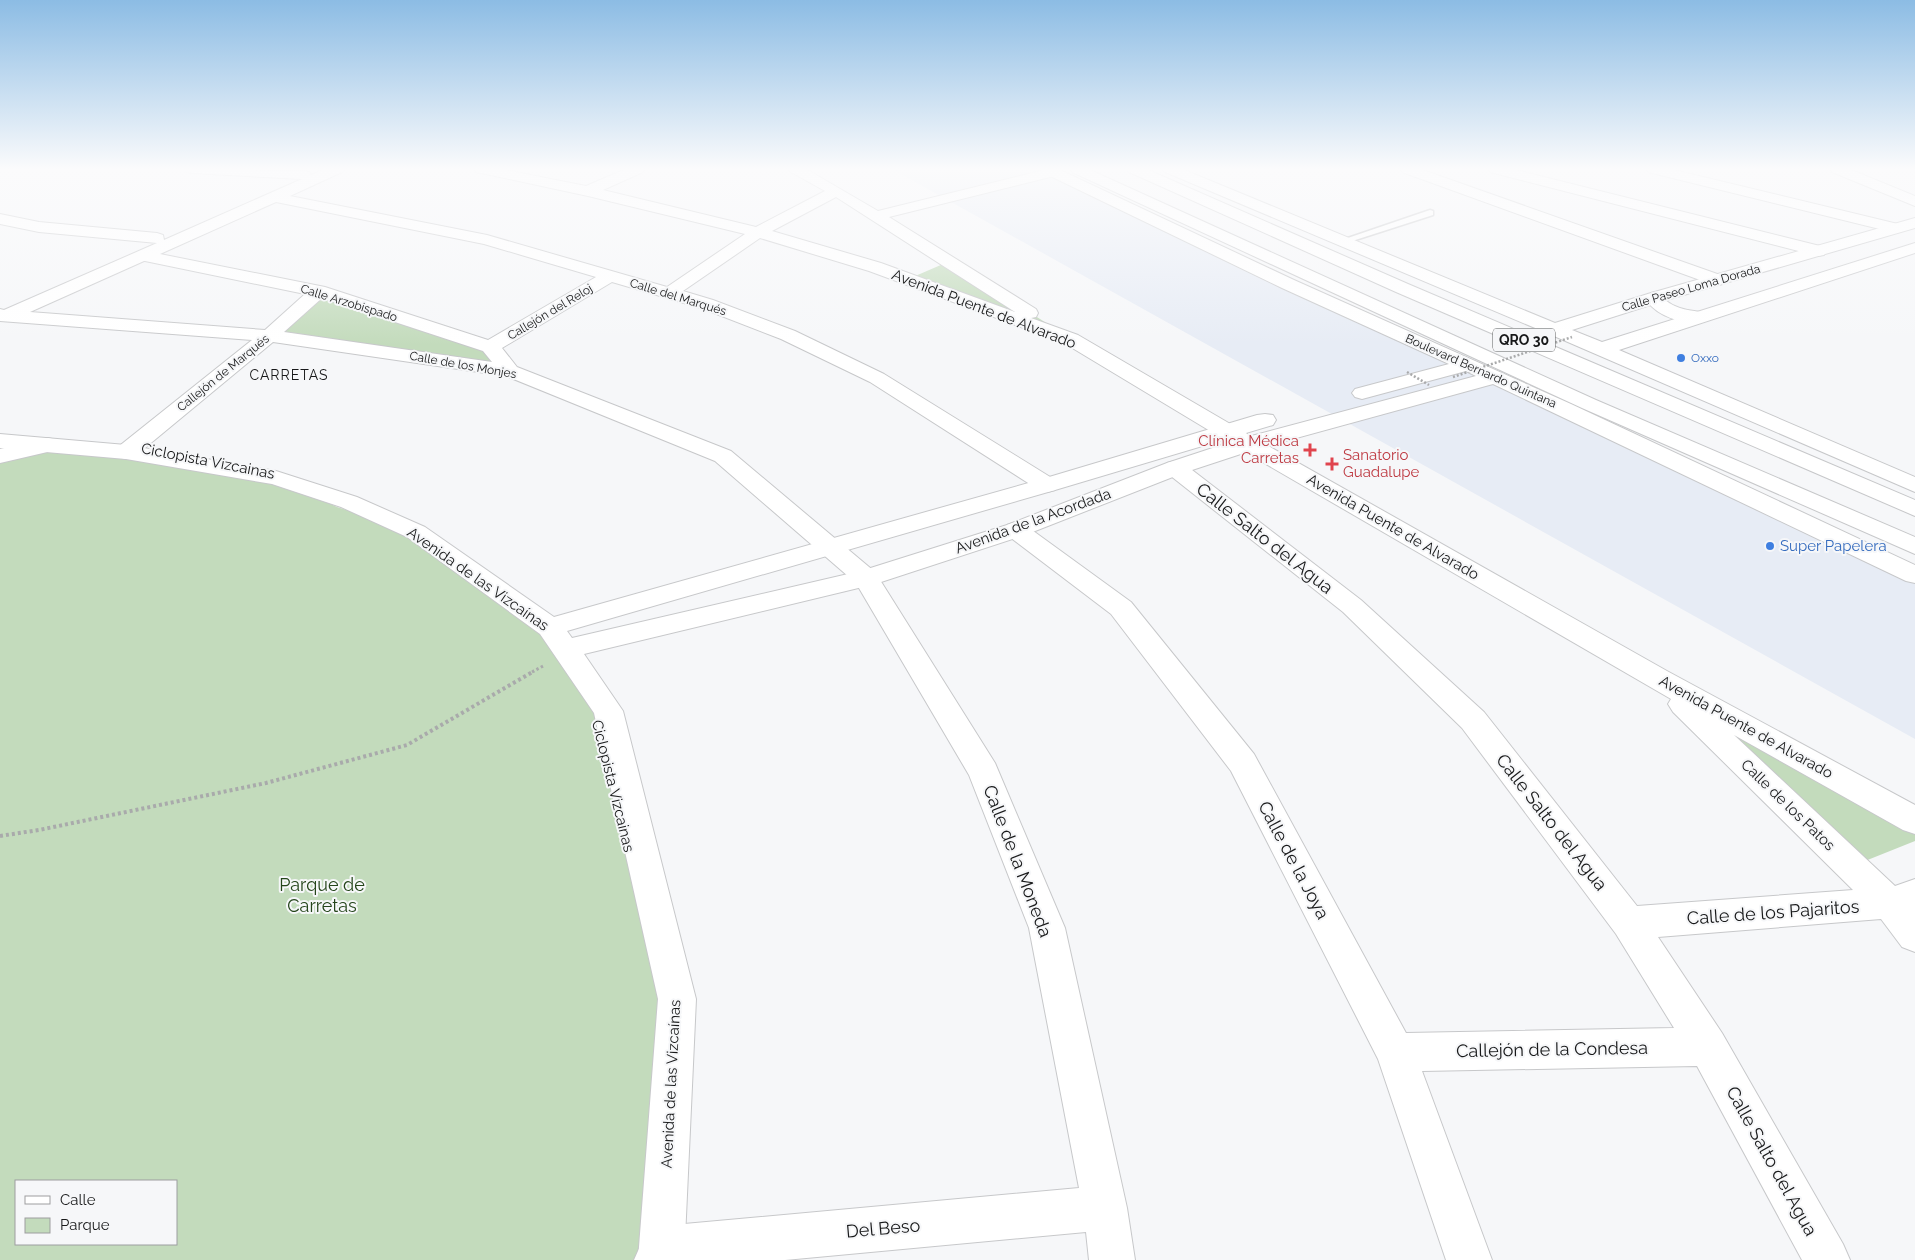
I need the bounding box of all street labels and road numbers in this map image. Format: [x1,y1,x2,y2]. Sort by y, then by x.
street label: Calle Paseo Loma Dorada [1620,261,1762,315]
street label: Avenida Puente de Alvarado [889,266,1079,353]
street label: Calle del Marqués [628,276,728,318]
street label: Callejón del Reloj [505,281,595,343]
street label: Calle Arzobispado [299,282,399,324]
road number: QRO 30 [1493,328,1555,352]
street label: Callejón de Marqués [174,331,272,414]
street label: Boulevard Bernardo Quintana [1403,331,1559,411]
street label: Calle de los Monjes [408,349,518,381]
street label: Ciclopista Vizcainas [140,439,276,483]
street label: Avenida Puente de Alvarado [1304,470,1482,584]
street label: Calle Salto del Agua [1193,478,1337,598]
street label: Avenida de la Acordada [953,484,1113,558]
street label: Avenida de las Vizcaínas [404,523,552,635]
street label: Avenida Puente de Alvarado [1656,672,1836,782]
street label: Ciclopista Vizcainas [588,718,638,854]
street label: Calle Salto del Agua [1492,750,1612,894]
street label: Calle de los Patos [1737,756,1839,854]
street label: Calle de la Moneda [979,782,1057,940]
street label: Calle de la Joya [1254,797,1334,923]
street label: Calle de los Pajaritos [1686,895,1860,928]
street label: Avenida de las Vizcaínas [658,999,684,1169]
street label: Callejón de la Condesa [1456,1037,1648,1061]
street label: Calle Salto del Agua [1722,1083,1822,1239]
street label: Del Beso [845,1214,921,1242]

